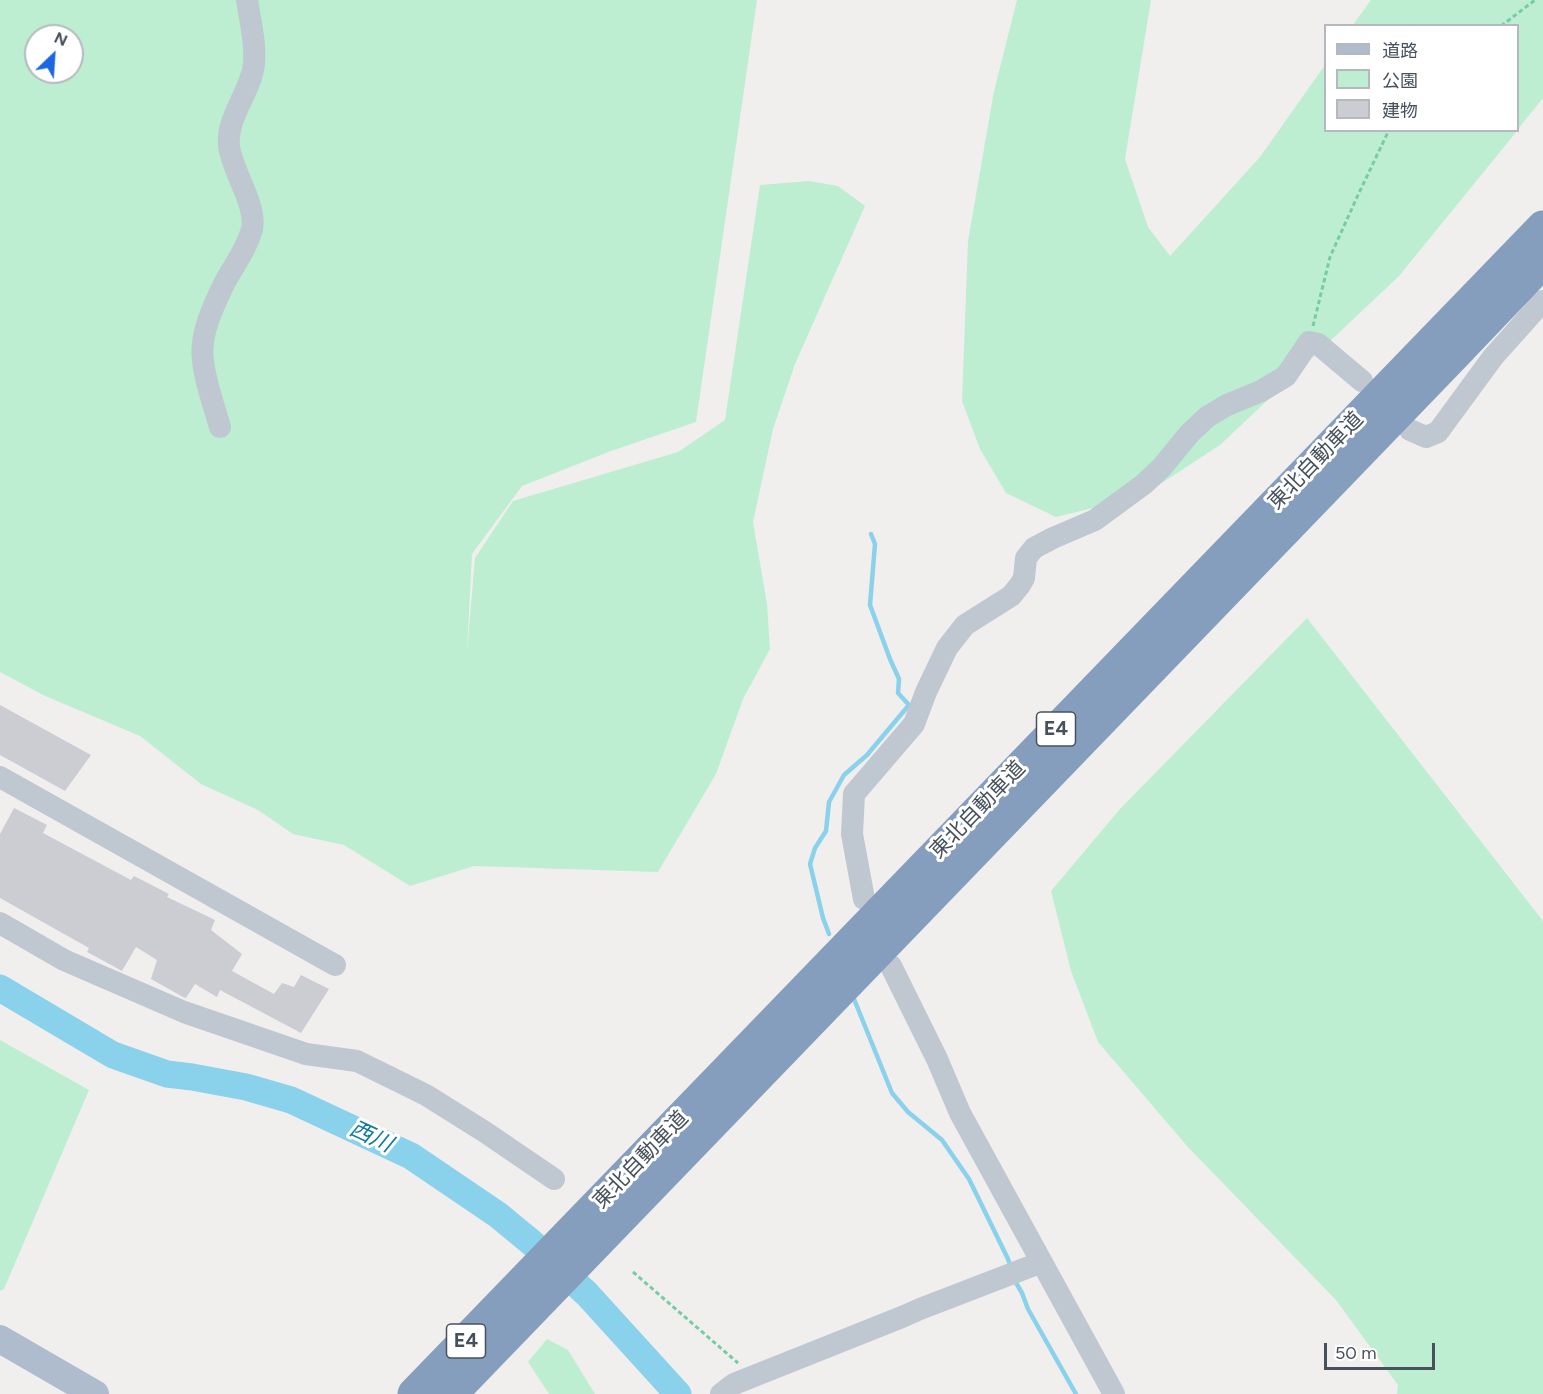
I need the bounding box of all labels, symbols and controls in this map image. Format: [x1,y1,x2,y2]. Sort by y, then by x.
north arrow [24,24,84,84]
legend [1324,24,1519,132]
text: N [51,28,71,50]
text: 道路 [1382,40,1418,62]
text: 公園 [1382,70,1418,92]
text: 建物 [1382,100,1418,122]
street label: 東北自動車道 [1263,407,1369,515]
road number: E4 [1036,712,1076,746]
street label: 東北自動車道 [925,756,1031,864]
street label: 東北自動車道 [588,1106,694,1214]
water label: 西川 [345,1116,397,1158]
road number: E4 [446,1324,486,1358]
scale bar [1327,1331,1438,1369]
text: 50 m [1335,1342,1377,1364]

